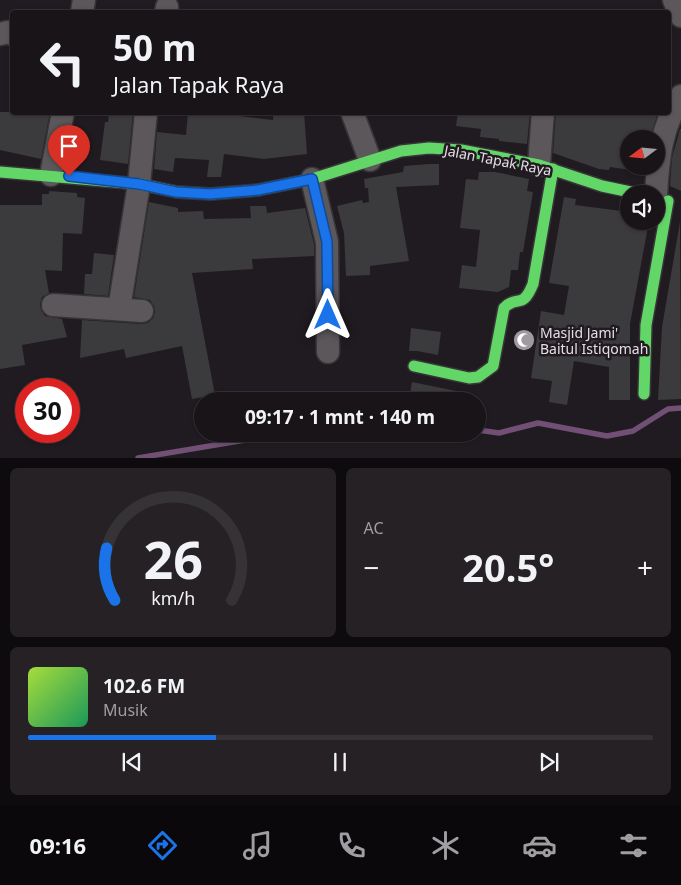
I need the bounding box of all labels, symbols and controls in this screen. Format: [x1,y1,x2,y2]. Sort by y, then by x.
text: 50 m [113,24,196,71]
icon: left [30,30,95,95]
text: Jalan Tapak Raya [113,69,284,99]
pin [48,125,90,176]
north arrow [620,130,665,175]
map controls [620,130,665,230]
icon: arrive [55,132,83,160]
street label: Jalan Tapak Raya [441,140,553,180]
button: sound [620,185,665,230]
position arrow [301,288,353,340]
place label: Masjid Jami' Baitul Istiqomah [540,323,648,358]
mosque icon: Masjid Jami' Baitul Istiqomah [512,328,536,352]
speed limit sign: 30 [15,378,80,443]
text: 09:17 · 1 mnt · 140 m [245,404,435,430]
text: AC [364,517,384,539]
text: 26 [143,523,203,594]
text: 20.5° [462,541,554,593]
text: − [364,548,380,586]
text: + [637,548,653,586]
text: km/h [151,586,195,610]
text: 102.6 FM [103,673,185,699]
text: Musik [103,699,148,721]
icon: previous [118,748,146,776]
icon: pause [326,748,354,776]
icon: next [535,748,563,776]
icon: directions [145,828,180,863]
icon: music [240,828,275,863]
icon: phone [334,828,369,863]
icon: climate [428,828,463,863]
icon: car [522,828,557,863]
icon: filters [616,828,651,863]
text: 09:16 [30,830,86,860]

